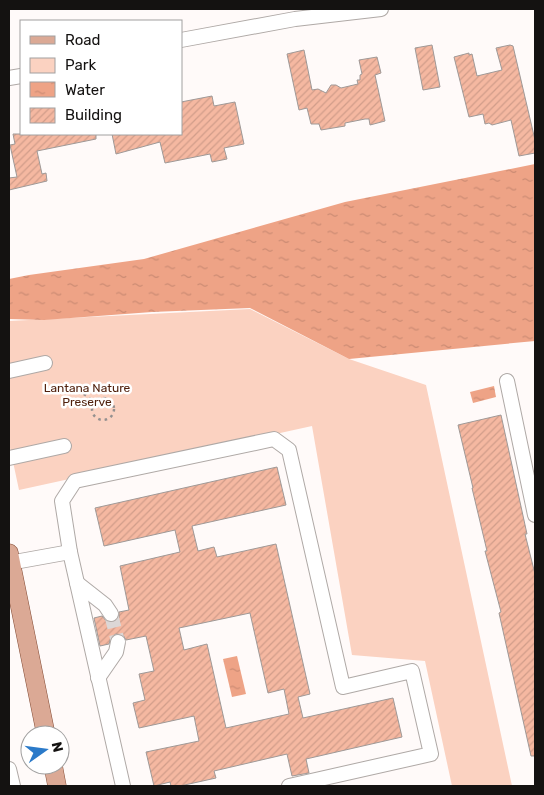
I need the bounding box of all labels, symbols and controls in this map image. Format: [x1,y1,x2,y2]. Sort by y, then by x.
legend [20,20,182,135]
text: Road [65,31,101,49]
text: Park [65,56,96,74]
text: Water [65,81,105,99]
text: Building [65,106,122,124]
park label: Lantana Nature Preserve [44,381,131,409]
north arrow [20,725,70,775]
text: N [48,740,67,754]

